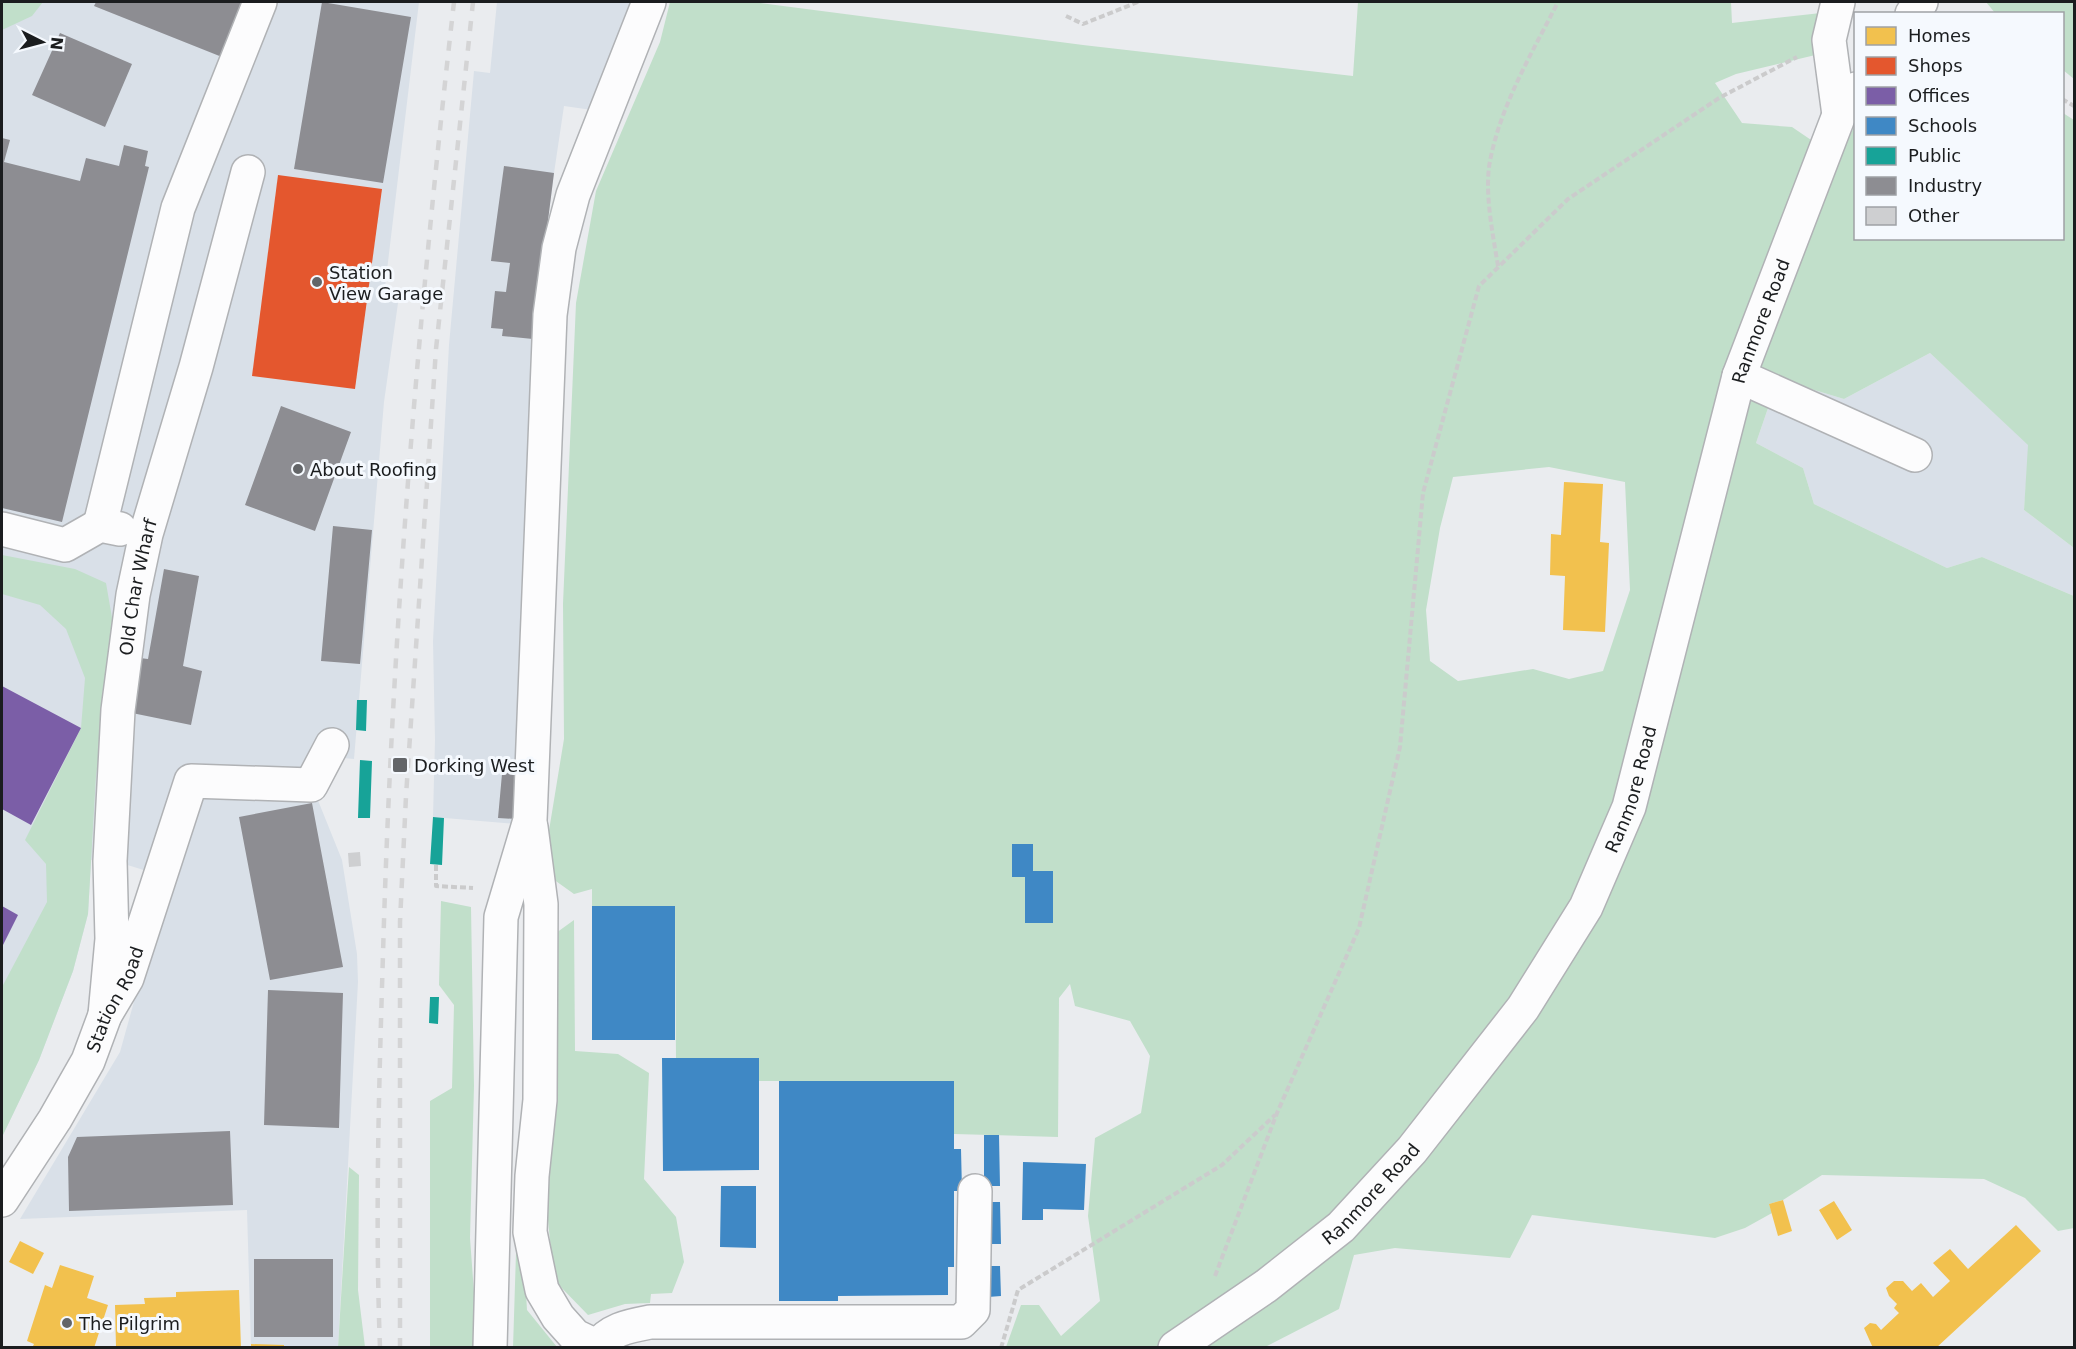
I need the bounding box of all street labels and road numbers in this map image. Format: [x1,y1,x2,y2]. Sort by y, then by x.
street label: Ranmore Road [1727,256,1793,386]
street label: Old Char Wharf [115,516,161,657]
street label: Ranmore Road [1600,723,1660,856]
street label: Station Road [82,943,147,1055]
street label: Ranmore Road [1318,1139,1424,1249]

